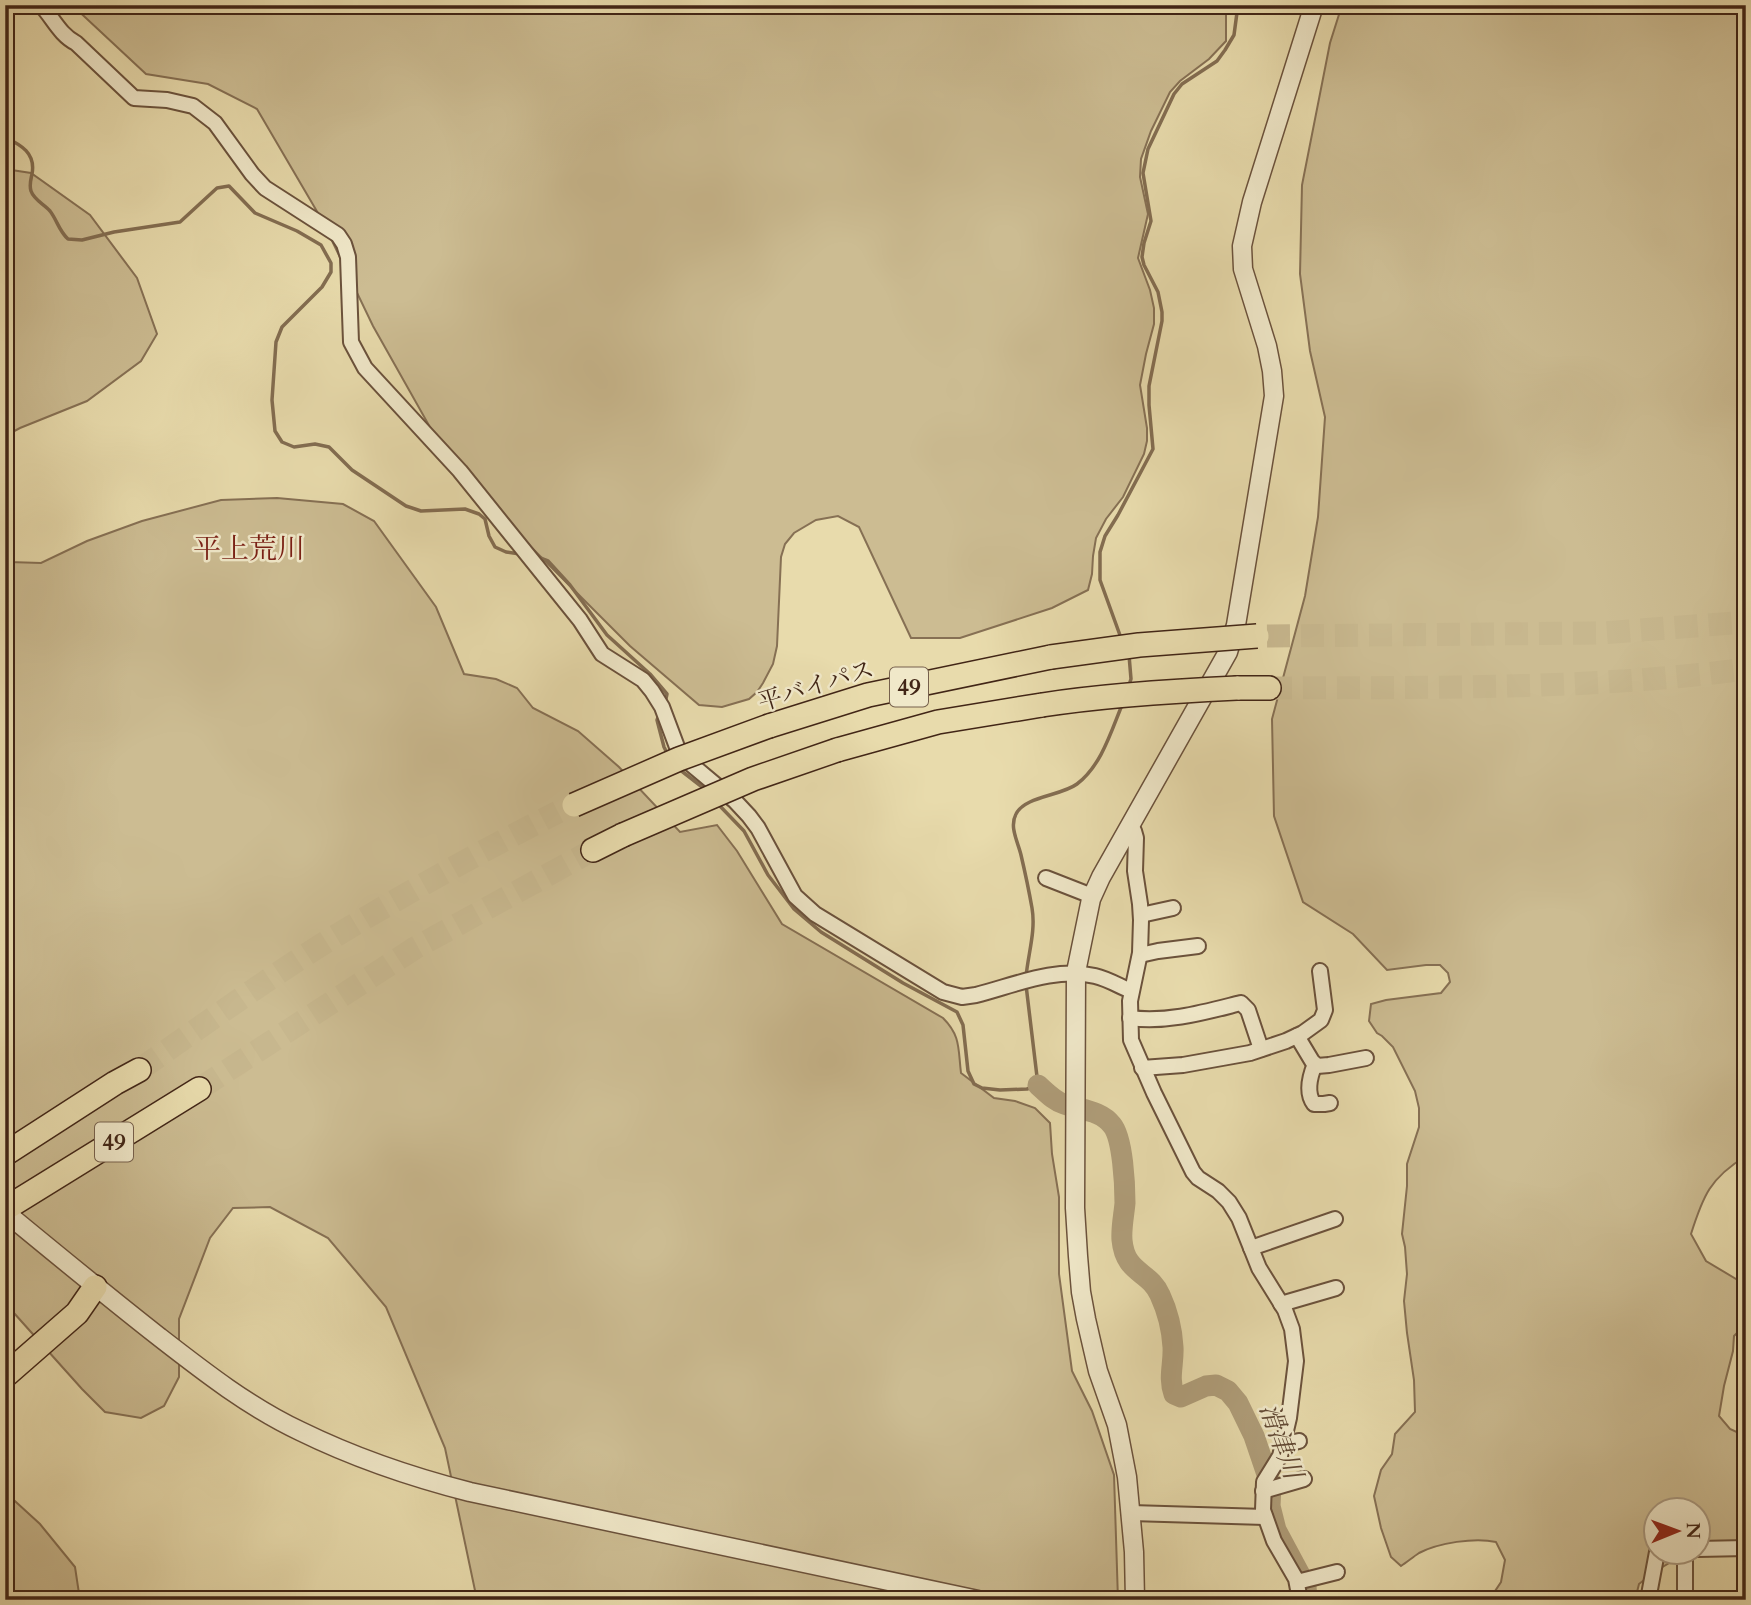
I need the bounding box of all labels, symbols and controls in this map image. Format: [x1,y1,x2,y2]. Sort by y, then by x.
district label: 平上荒川 [193,530,305,568]
street label: 平バイパス [754,653,878,719]
road number: 49 [890,667,928,706]
road number: 49 [95,1122,133,1162]
water label: 滑津川 [1251,1398,1312,1486]
north arrow [1642,1496,1712,1566]
text: N [1680,1522,1706,1540]

